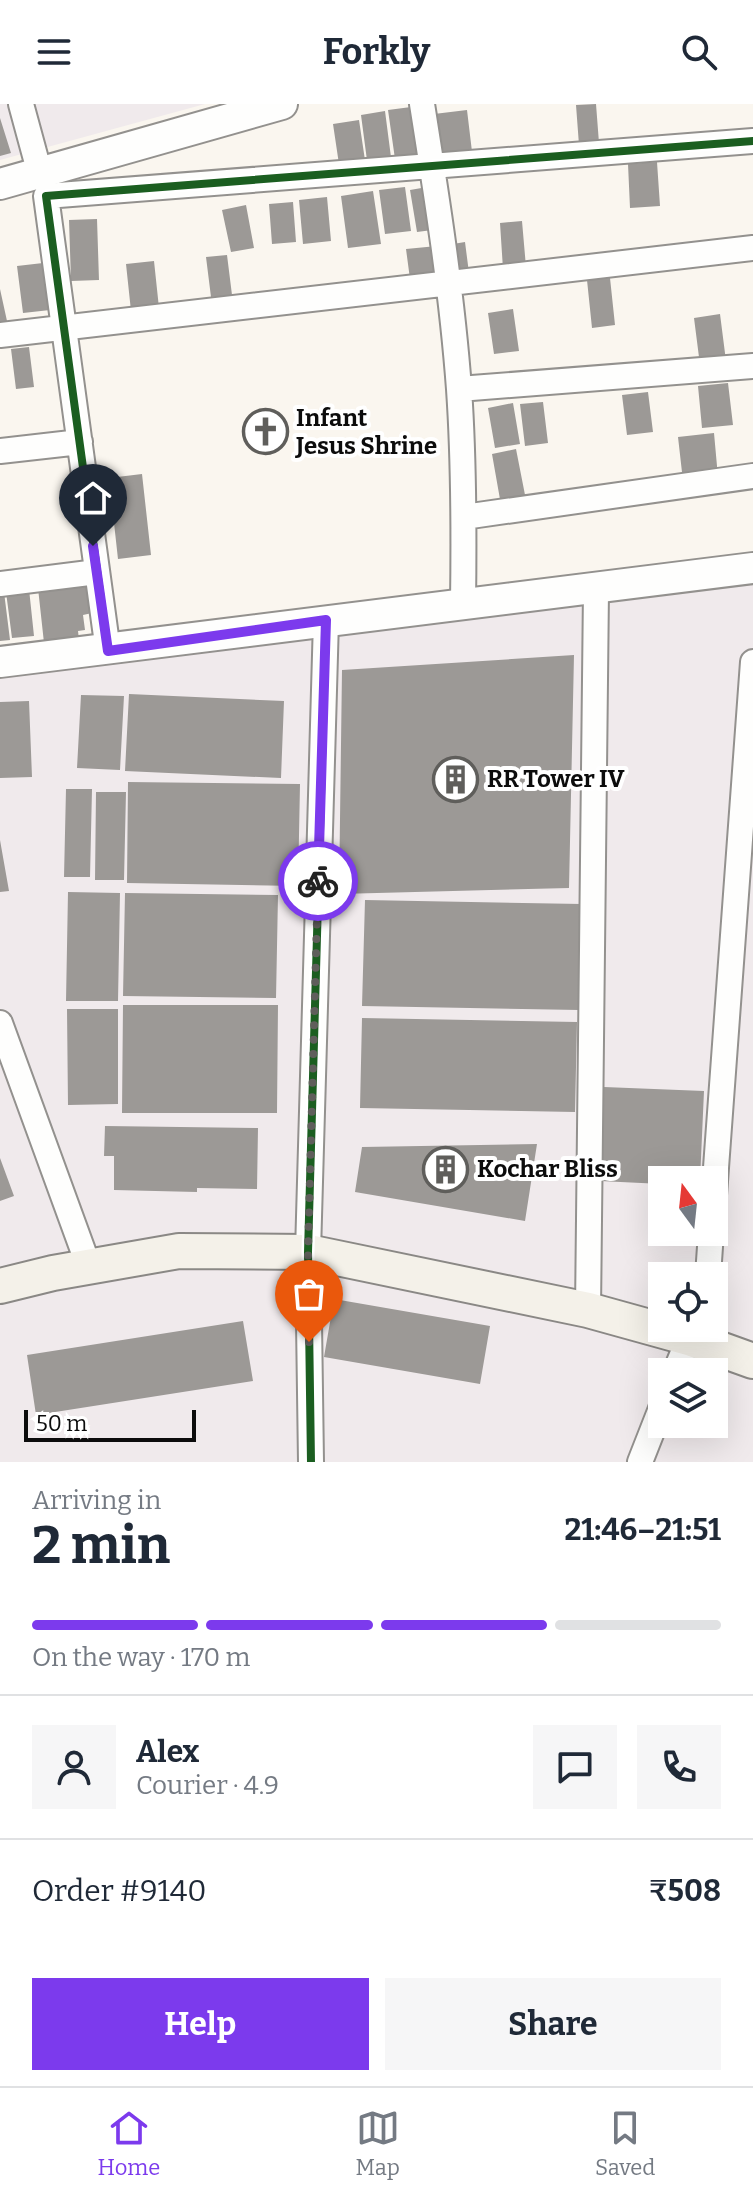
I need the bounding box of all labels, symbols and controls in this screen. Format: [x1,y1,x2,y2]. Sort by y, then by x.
icon: menu [32,30,76,74]
text: Forkly [323,30,430,74]
icon: search [677,30,721,74]
place label: Infant Jesus Shrine [294,404,437,460]
church icon: Infant Jesus Shrine [241,408,289,456]
pin [59,464,127,546]
icon: home [71,476,115,520]
building icon: RR Tower IV [432,755,480,803]
place label: RR Tower IV [487,765,624,793]
courier [278,841,358,921]
icon: bike [296,859,340,903]
building icon: Kochar Bliss [422,1145,470,1193]
place label: Kochar Bliss [477,1155,618,1183]
north arrow [648,1166,728,1246]
map controls [648,1166,728,1438]
pin [275,1260,343,1342]
button: locate [648,1262,728,1342]
icon: bag [287,1272,331,1316]
button: layers [648,1358,728,1438]
scale bar [24,1406,196,1442]
text: 50 m [36,1410,87,1437]
text: Arriving in [32,1485,161,1516]
text: 21:46–21:51 [564,1512,721,1548]
text: 2 min [32,1514,170,1577]
text: On the way · 170 m [32,1642,250,1673]
button: person [32,1725,116,1809]
button: chat [533,1725,617,1809]
button: phone [637,1725,721,1809]
text: Alex [136,1734,199,1770]
text: Courier · 4.9 [136,1770,279,1801]
text: Order #9140 [32,1873,206,1909]
text: ₹508 [649,1873,721,1909]
button: Help [32,1978,369,2070]
button: Share [385,1978,721,2070]
tab: Home [98,2106,160,2181]
tab: Map [355,2106,400,2181]
tab: Saved [595,2106,655,2181]

